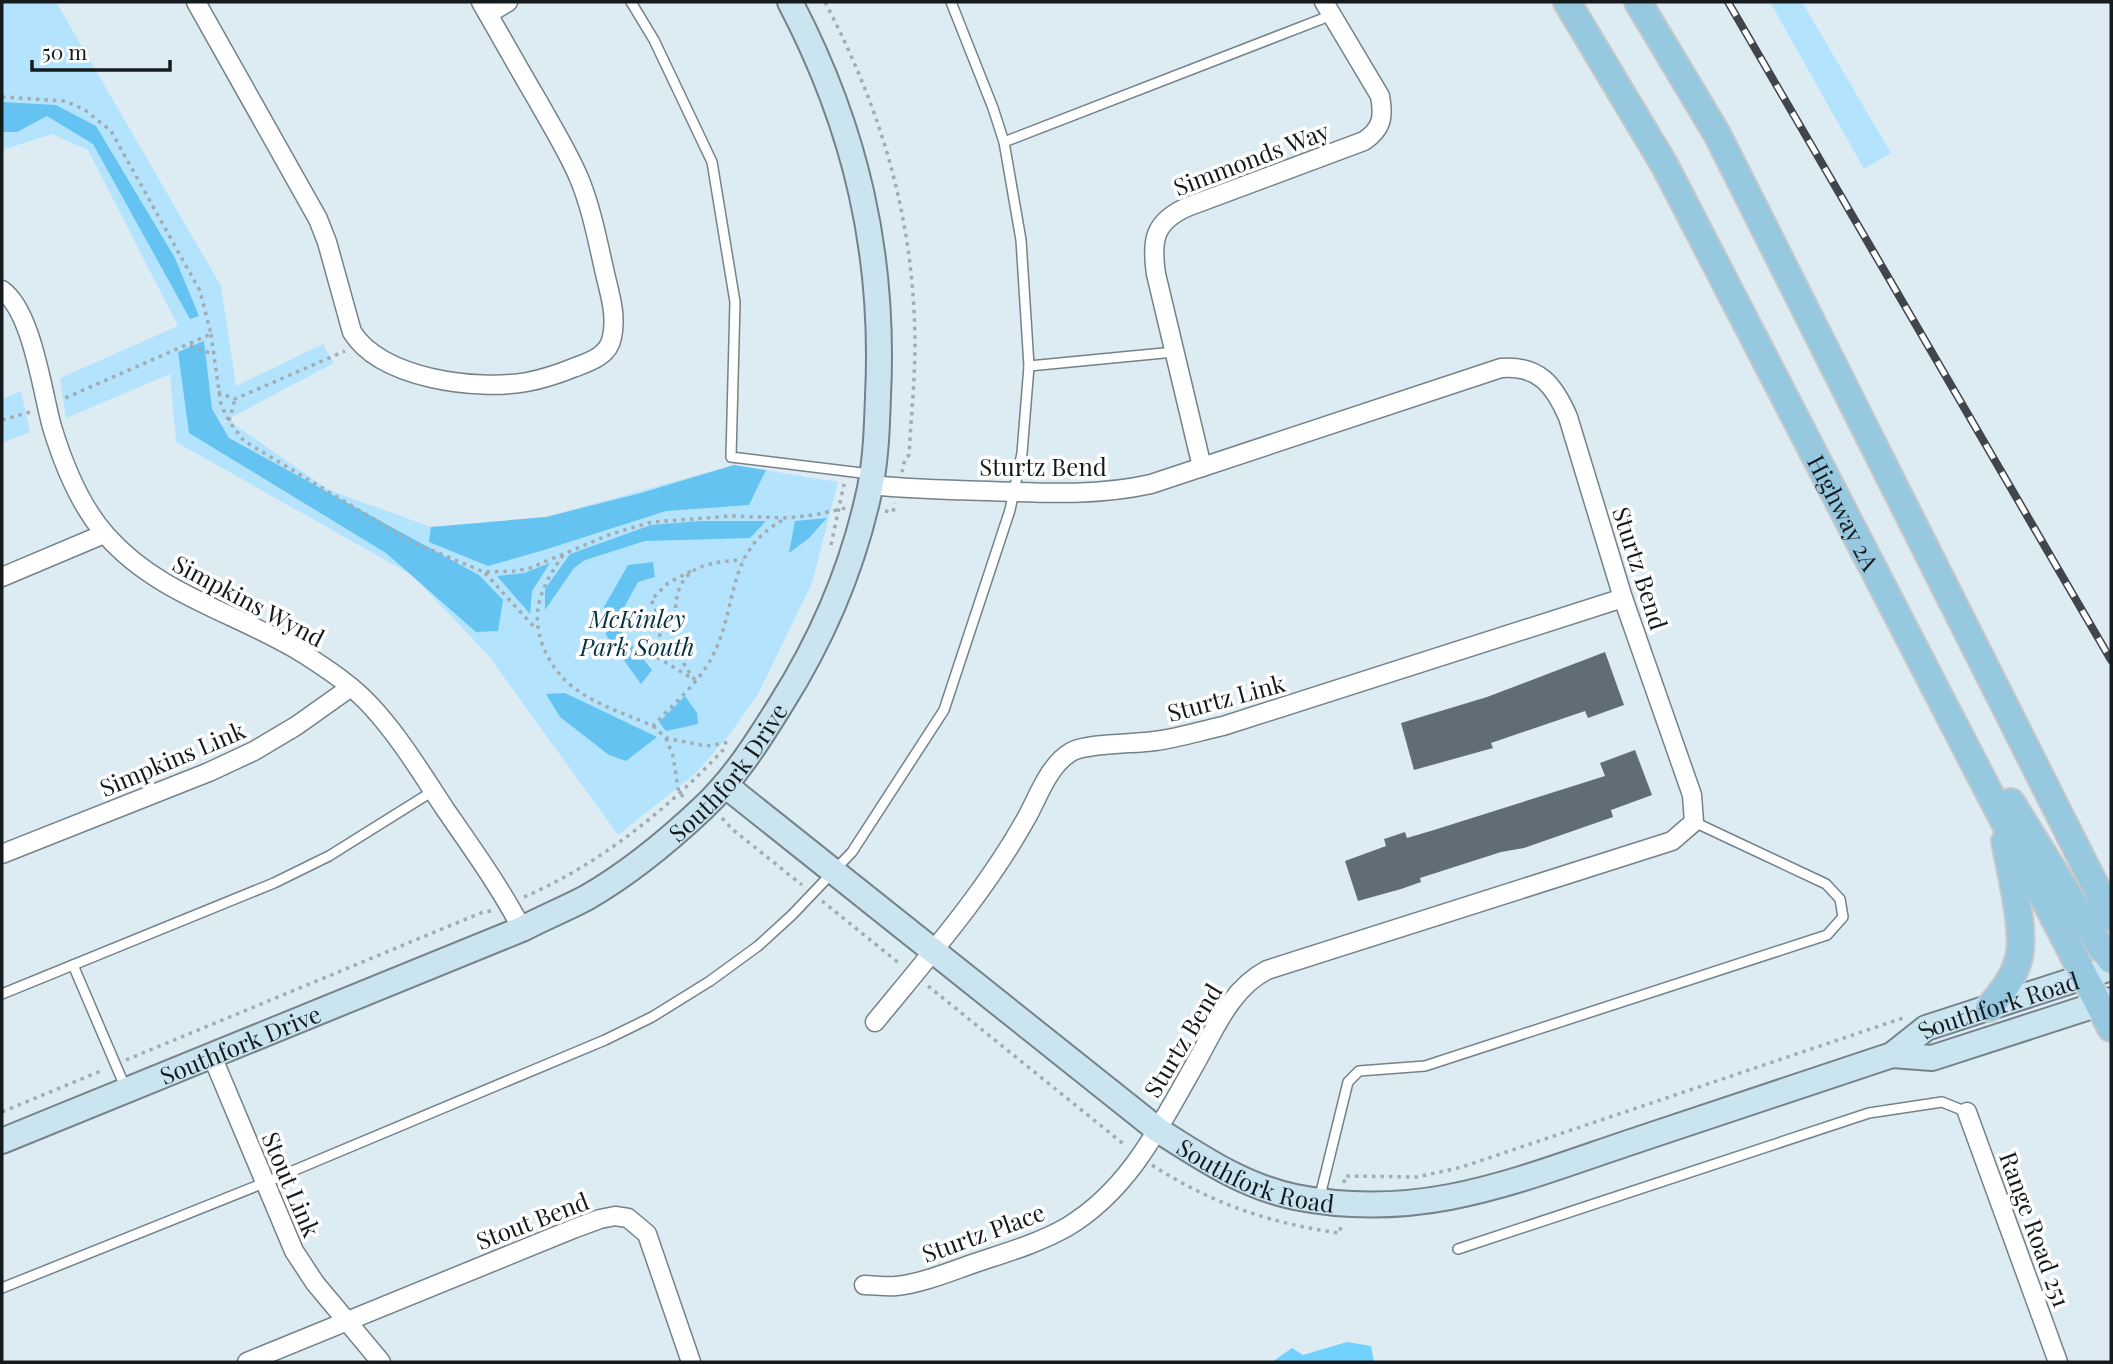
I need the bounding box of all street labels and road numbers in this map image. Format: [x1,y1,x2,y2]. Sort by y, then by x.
street label: Simmonds Way [1169,114,1333,202]
street label: Highway 2A [1801,449,1888,576]
street label: Sturtz Bend [979,450,1107,482]
street label: Sturtz Bend [1606,503,1676,634]
street label: Simpkins Wynd [168,547,330,653]
street label: Sturtz Link [1164,666,1289,728]
street label: Southfork Drive [661,697,794,848]
street label: Simpkins Link [94,713,250,803]
street label: Southfork Road [1910,964,2083,1045]
street label: Sturtz Bend [1135,977,1229,1103]
street label: Southfork Drive [155,997,325,1091]
street label: Stout Link [256,1127,329,1242]
street label: Southfork Road [1171,1130,1336,1219]
street label: Range Road 251 [1993,1147,2079,1311]
street label: Stout Bend [471,1184,593,1256]
street label: Sturtz Place [917,1195,1049,1269]

